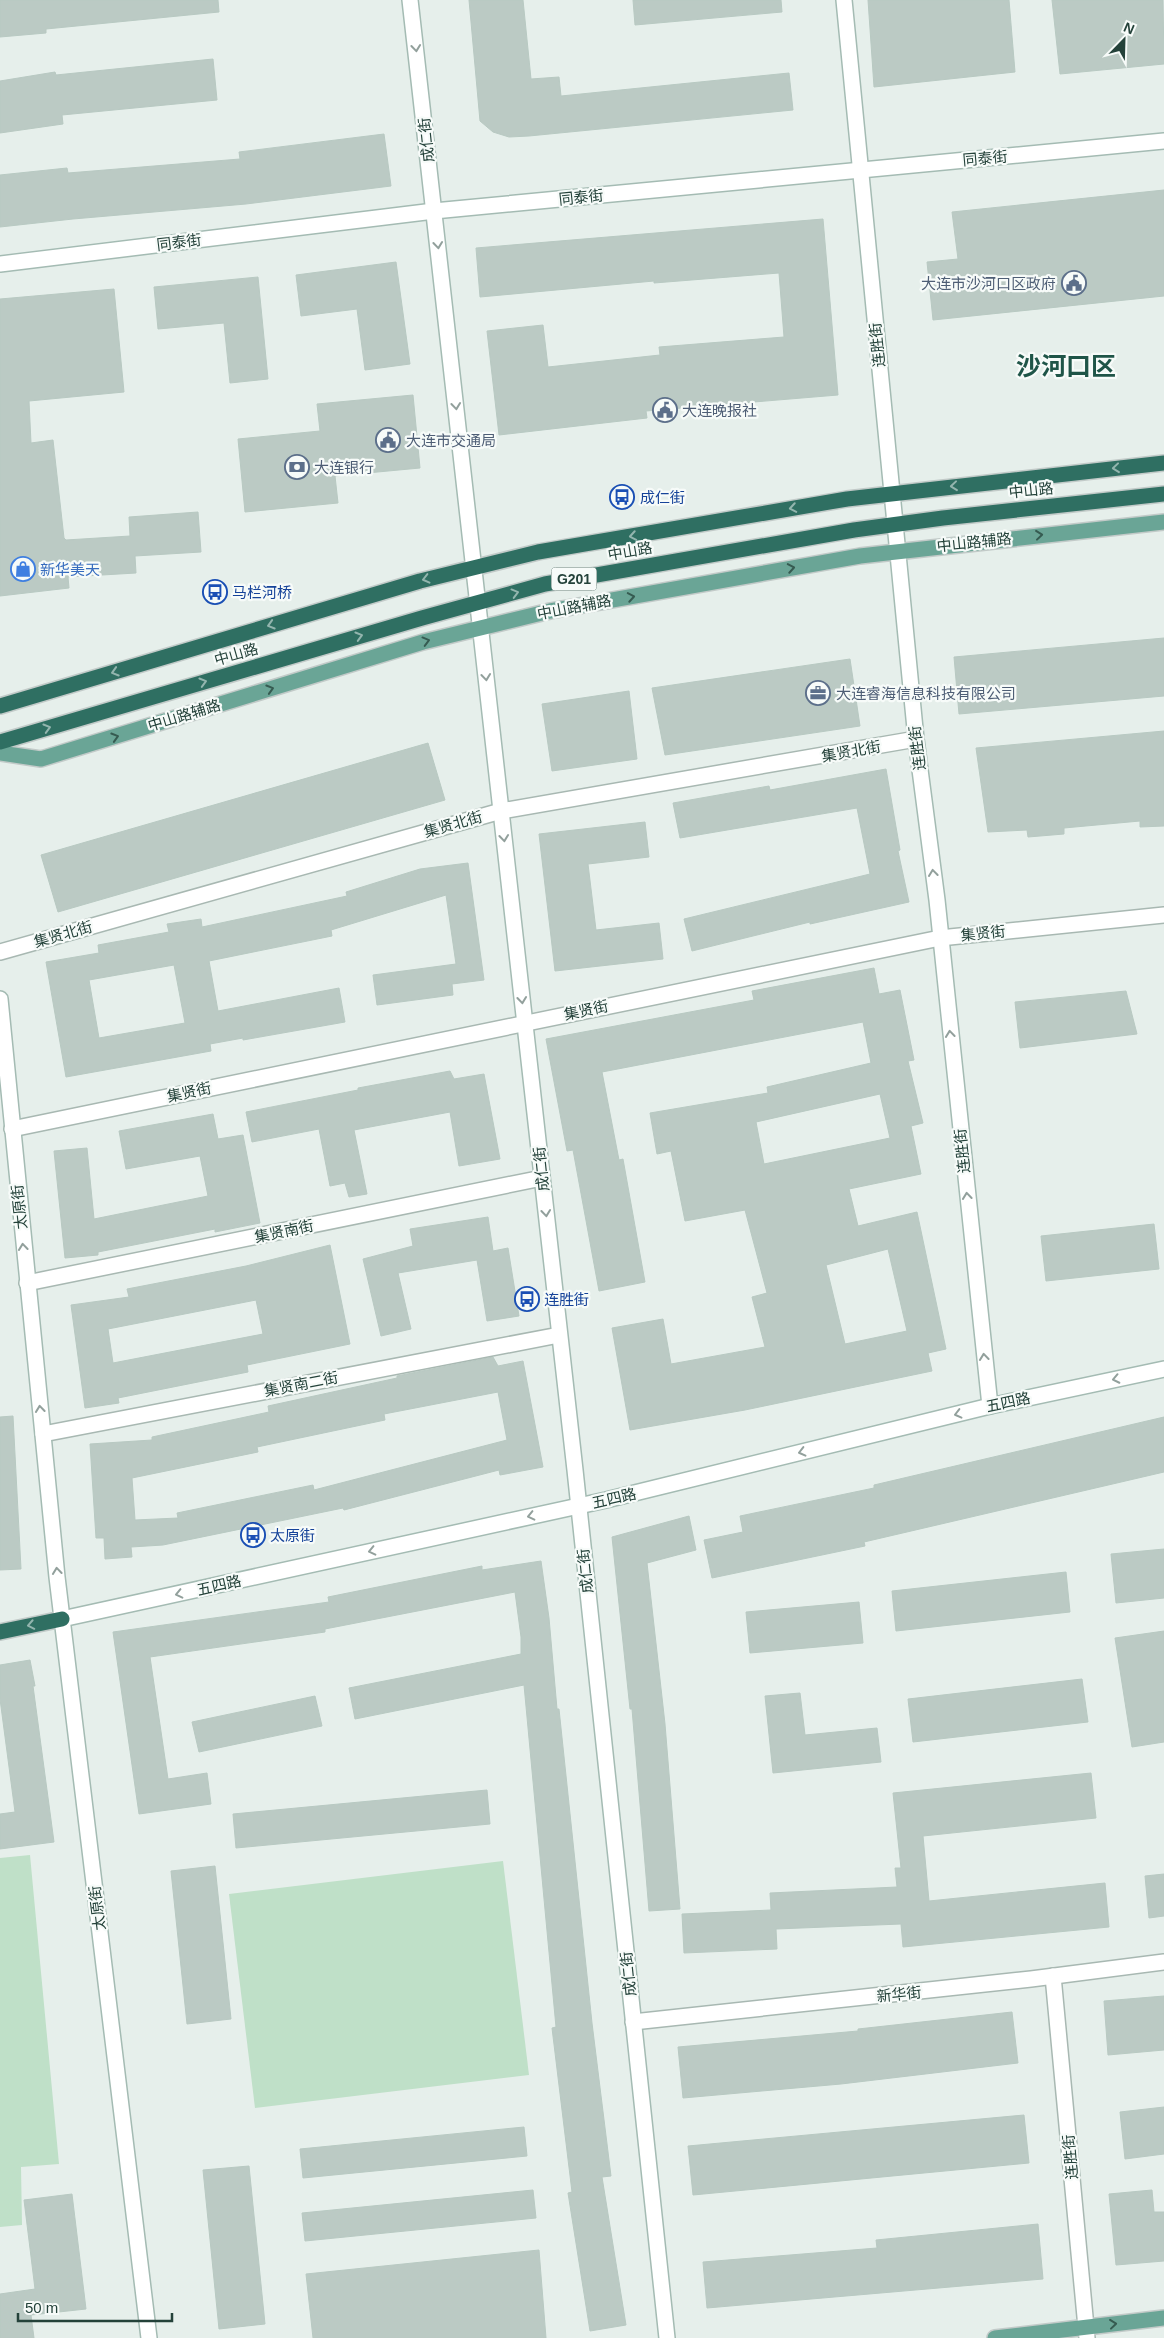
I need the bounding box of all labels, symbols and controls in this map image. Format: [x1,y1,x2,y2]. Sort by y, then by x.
north arrow [1099,15,1149,65]
text: N [1121,19,1137,37]
one-way arrow [410,45,421,53]
street label: 成仁街 [415,117,437,163]
street label: 同泰街 [962,148,1008,168]
street label: 同泰街 [558,186,604,208]
street label: 同泰街 [156,231,202,253]
one-way arrow [432,241,443,249]
public building icon: 大连市沙河口区政府 [1061,270,1087,296]
place label: 大连市沙河口区政府 [921,275,1056,292]
street label: 连胜街 [866,322,888,368]
district label: 沙河口区 [1016,352,1116,380]
public building icon: 大连晚报社 [652,397,678,423]
place label: 大连晚报社 [682,402,757,419]
one-way arrow [450,403,461,411]
public building icon: 大连市交通局 [375,427,401,453]
place label: 大连市交通局 [406,432,496,449]
bank icon: 大连银行 [284,454,310,480]
place label: 大连银行 [314,459,374,476]
one-way arrow [1111,462,1119,473]
street label: 中山路 [1008,479,1054,501]
one-way arrow [950,480,958,491]
bus stop icon: 成仁街 [609,484,635,510]
place label: 成仁街 [640,489,685,506]
one-way arrow [789,502,797,512]
one-way arrow [629,530,637,540]
street label: 中山路辅路 [936,530,1012,554]
one-way arrow [1035,530,1043,541]
street label: 中山路 [606,539,654,563]
shop icon: 新华美天 [10,556,36,582]
place label: 新华美天 [40,561,100,578]
one-way arrow [786,564,795,574]
road number: G201 [552,568,596,590]
one-way arrow [422,573,431,584]
bus stop icon: 马栏河桥 [202,579,228,605]
place label: 马栏河桥 [232,584,292,601]
one-way arrow [510,588,519,598]
street label: 中山路辅路 [536,591,612,623]
one-way arrow [626,592,635,602]
one-way arrow [267,620,275,630]
one-way arrow [354,632,362,642]
one-way arrow [421,637,429,647]
street label: 中山路 [212,640,260,668]
one-way arrow [111,666,120,676]
one-way arrow [480,673,491,681]
one-way arrow [198,678,206,688]
office icon: 大连睿海信息科技有限公司 [805,680,831,706]
one-way arrow [266,684,274,694]
place label: 大连睿海信息科技有限公司 [836,685,1016,702]
street label: 中山路辅路 [146,696,222,734]
one-way arrow [42,724,50,734]
street label: 连胜街 [906,725,928,771]
one-way arrow [110,732,118,742]
street label: 集贤北街 [820,737,882,765]
street label: 集贤北街 [422,808,484,840]
one-way arrow [498,834,509,842]
one-way arrow [928,868,939,876]
street label: 集贤北街 [32,918,94,950]
street label: 集贤街 [960,922,1006,944]
one-way arrow [516,996,527,1004]
street label: 集贤街 [562,997,610,1023]
one-way arrow [945,1030,956,1038]
street label: 集贤街 [165,1079,213,1105]
street label: 连胜街 [951,1128,973,1174]
street label: 成仁街 [530,1146,552,1192]
street label: 太原街 [8,1184,30,1230]
one-way arrow [962,1191,973,1199]
one-way arrow [540,1210,551,1218]
street label: 集贤南街 [253,1216,315,1246]
one-way arrow [18,1243,29,1251]
bus stop icon: 连胜街 [514,1286,540,1312]
place label: 连胜街 [544,1291,589,1308]
one-way arrow [979,1353,990,1361]
street label: 集贤南二街 [263,1368,339,1400]
one-way arrow [1112,1373,1121,1384]
street label: 五四路 [984,1389,1032,1415]
one-way arrow [35,1405,46,1413]
one-way arrow [953,1408,962,1419]
one-way arrow [797,1446,806,1457]
street label: 五四路 [590,1485,638,1511]
one-way arrow [526,1510,535,1521]
bus stop icon: 太原街 [240,1522,266,1548]
place label: 太原街 [270,1527,315,1544]
one-way arrow [368,1545,377,1556]
street label: 成仁街 [574,1548,596,1594]
one-way arrow [52,1566,63,1574]
street label: 五四路 [195,1572,243,1598]
one-way arrow [175,1588,184,1599]
one-way arrow [27,1620,36,1630]
street label: 太原街 [86,1885,108,1931]
street label: 成仁街 [617,1951,639,1997]
street label: 新华街 [876,1983,922,2005]
street label: 连胜街 [1060,2134,1080,2180]
scale bar [18,2290,171,2322]
text: 50 m [25,2299,58,2316]
one-way arrow [1109,2319,1117,2330]

